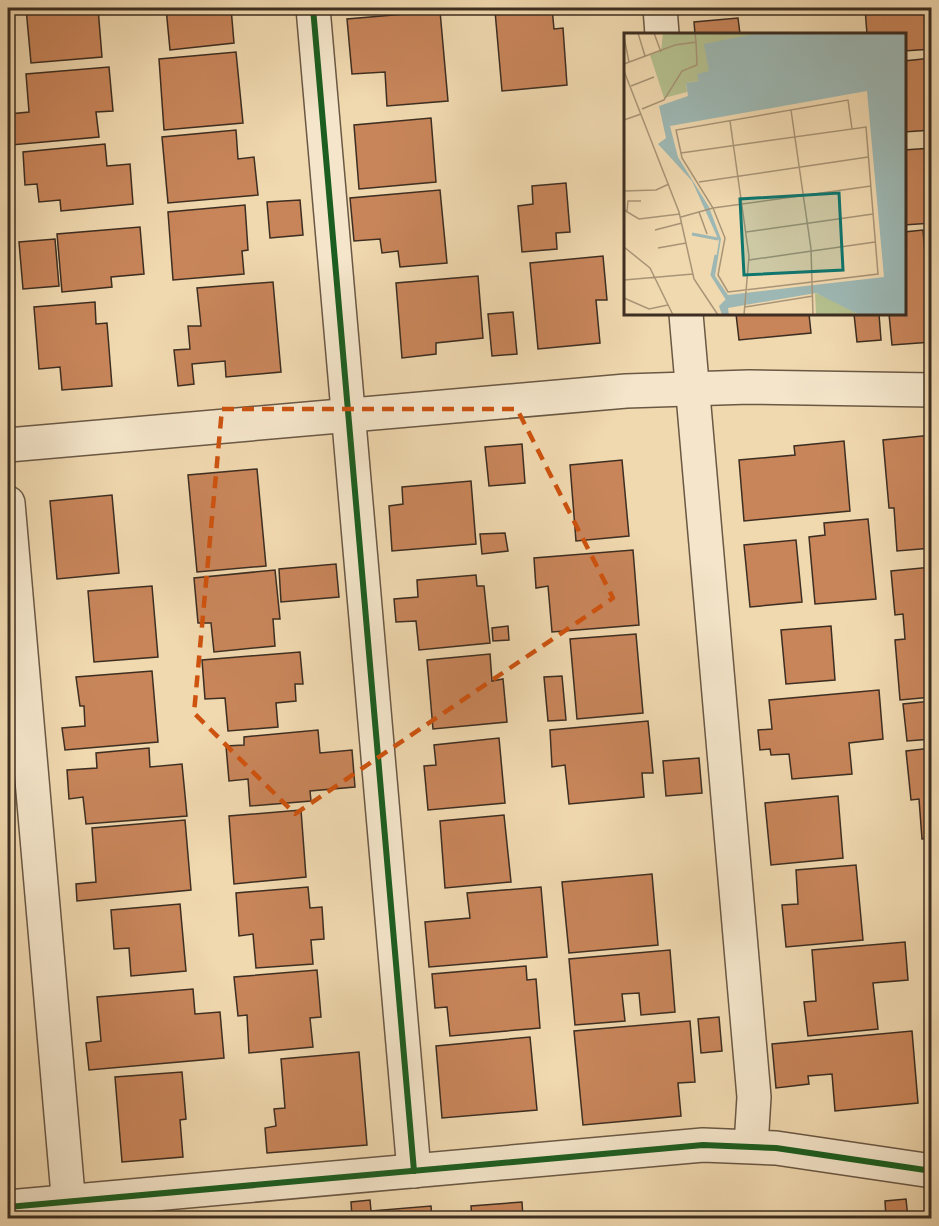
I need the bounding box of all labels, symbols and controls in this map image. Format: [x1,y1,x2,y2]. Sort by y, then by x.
inset map [624,33,906,315]

